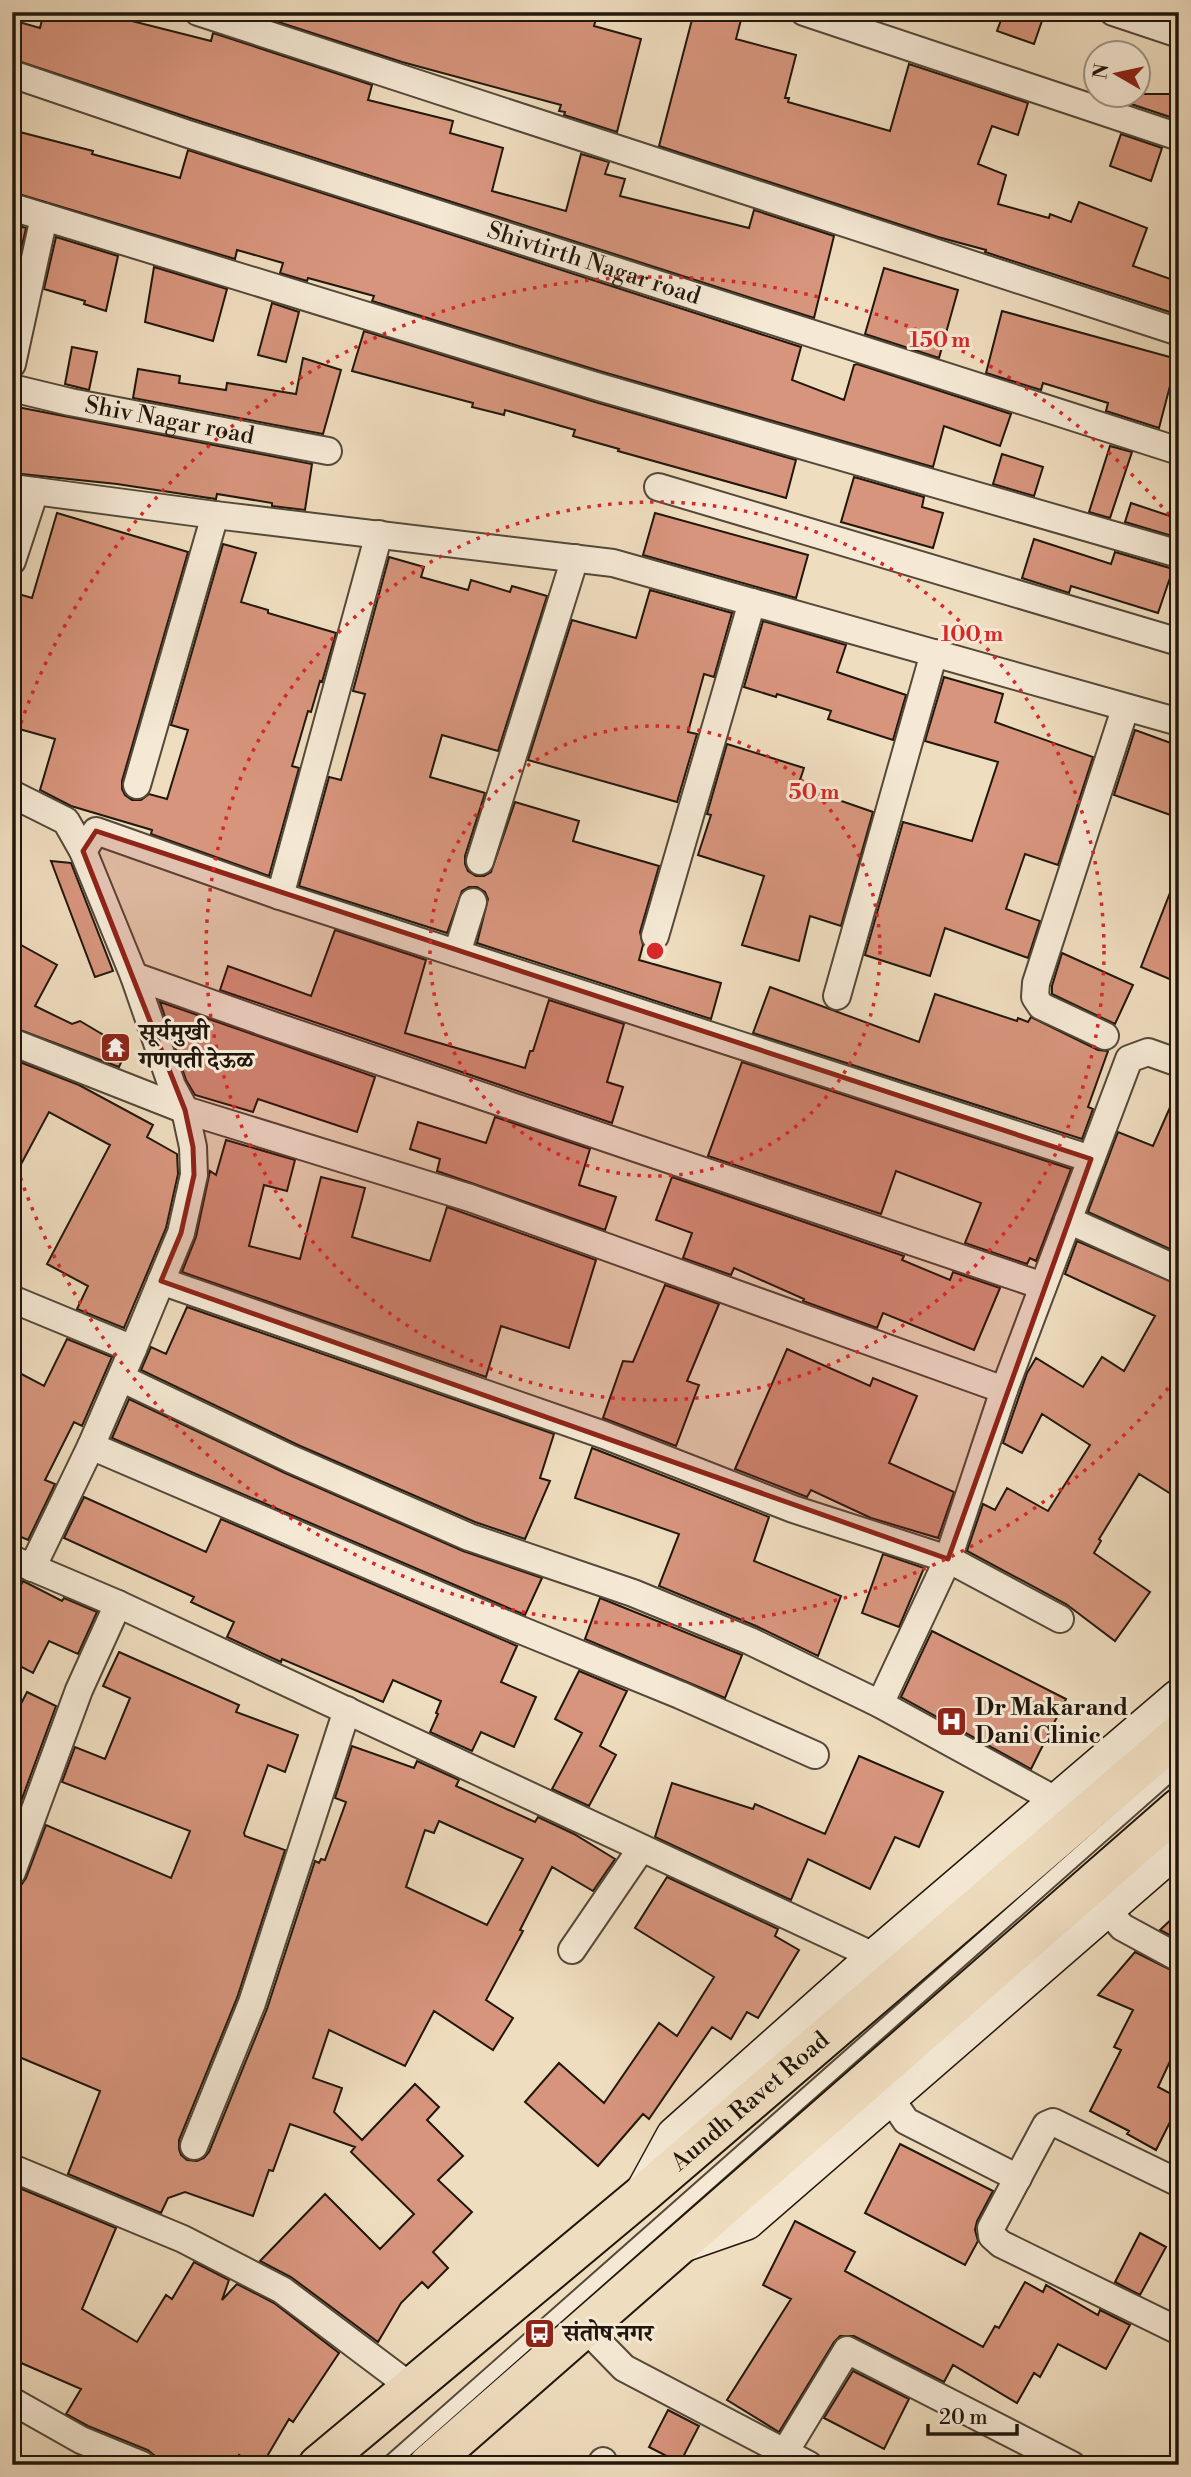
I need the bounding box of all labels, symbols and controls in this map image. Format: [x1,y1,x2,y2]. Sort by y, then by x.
north arrow [1082,38,1152,108]
text: N [1088,62,1114,81]
street label: Shivtirth Nagar road [483,216,705,312]
text: 150 m [910,328,970,354]
street label: Shiv Nagar road [82,390,257,452]
text: 100 m [941,622,1003,648]
text: 50 m [789,780,839,806]
centre of rings [643,939,667,963]
place label: सूर्यमुखी गणपती देऊळ [137,1018,256,1076]
temple icon: सूर्यमुखी गणपती देऊळ [99,1030,133,1064]
place label: Dr Makarand Dani Clinic [975,1693,1128,1751]
hospital icon: Dr Makarand Dani Clinic [935,1705,969,1739]
street label: Aundh Ravet Road [664,2025,836,2178]
bus stop icon: संतोष नगर [523,2317,557,2351]
place label: संतोष नगर [561,2319,655,2349]
scale bar [928,2393,1018,2437]
text: 20 m [939,2405,988,2431]

